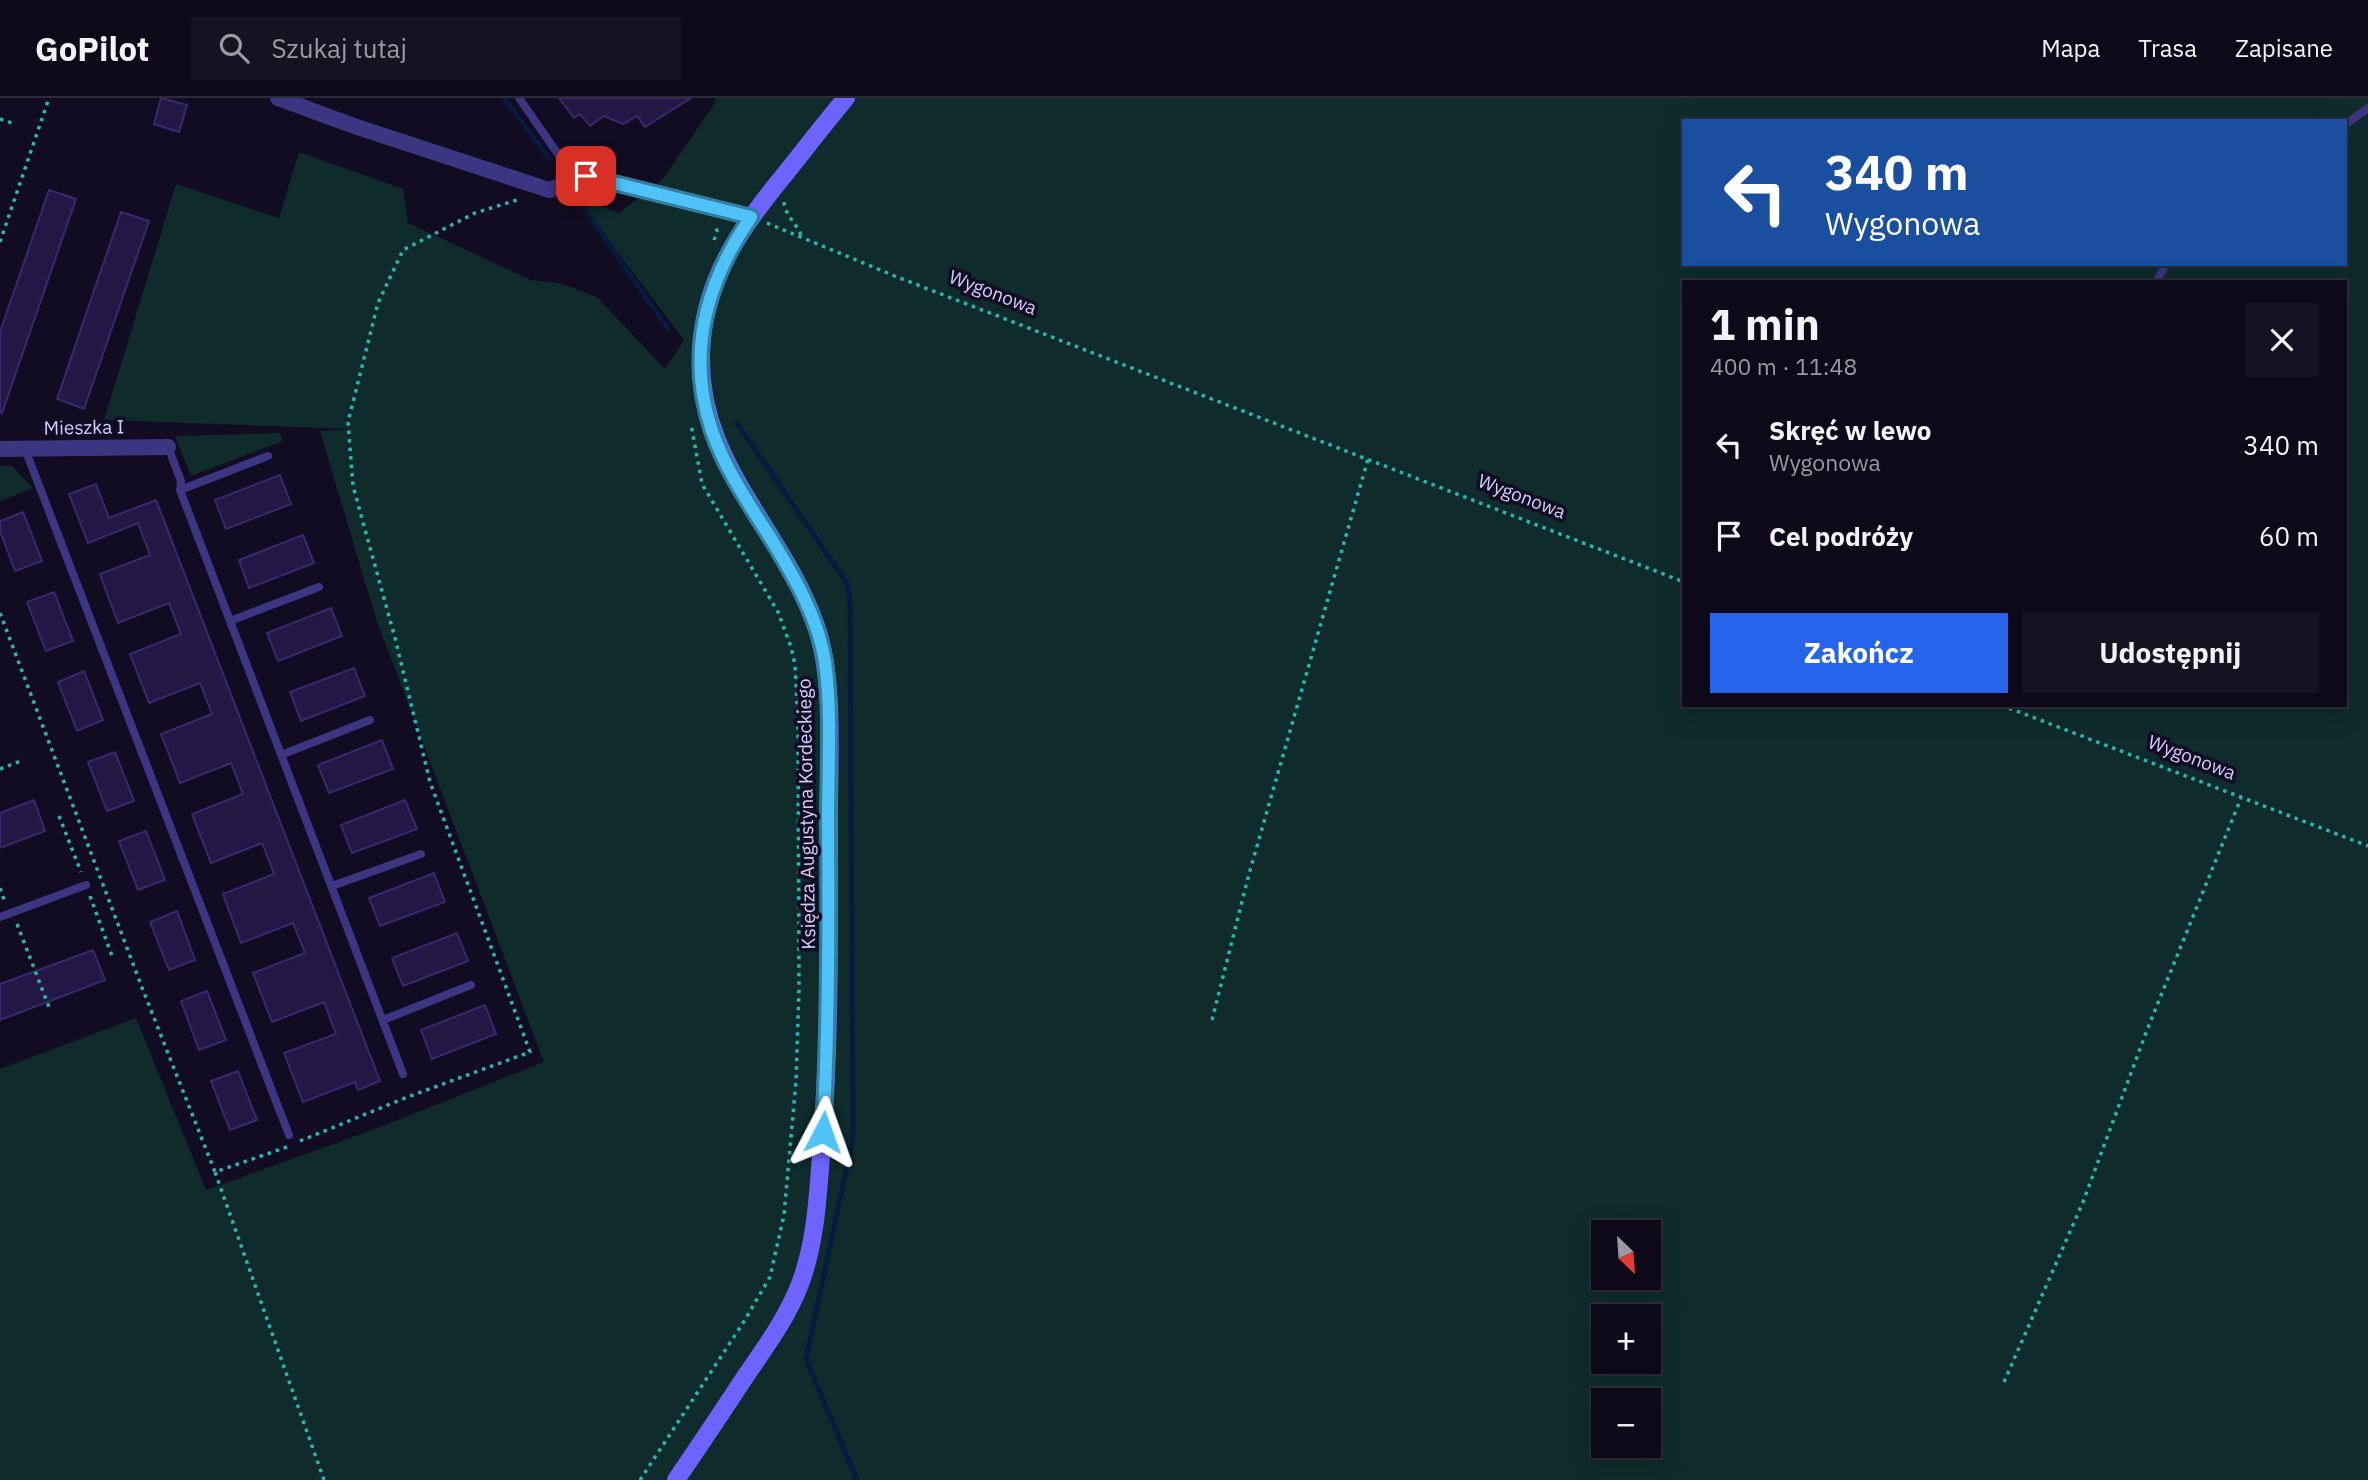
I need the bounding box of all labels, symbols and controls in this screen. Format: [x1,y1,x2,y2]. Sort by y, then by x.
search box [191,17,681,80]
text: GoPilot [35,27,149,70]
icon: search [215,29,253,67]
text: Szukaj tutaj [271,31,407,65]
text: Mapa [2041,32,2100,64]
text: Trasa [2138,32,2197,64]
text: Zapisane [2235,32,2333,64]
text: 340 m [1825,140,1969,203]
pin [556,146,616,206]
icon: left [1710,147,1801,238]
icon: arrive [567,157,605,195]
text: Wygonowa [1825,202,1980,244]
street label: Wygonowa [946,264,1040,320]
text: 1 min [1710,297,1820,352]
button: close [2245,303,2319,377]
text: 400 m · 11:48 [1710,351,1857,381]
text: Skręć w lewo [1769,413,1931,447]
street label: Mieszka I [43,414,125,440]
icon: left [1710,426,1748,464]
text: 340 m [2243,428,2319,462]
text: Wygonowa [1769,447,1881,477]
street label: Wygonowa [1475,468,1569,524]
icon: arrive [1710,517,1748,555]
text: Cel podróży [1769,519,1913,553]
text: 60 m [2259,519,2319,553]
button: Zakończ [1710,613,2008,693]
button: Udostępnij [2022,613,2319,693]
street label: Księdza Augustyna Kordeckiego [792,678,820,950]
street label: Wygonowa [2145,729,2239,785]
position arrow [786,1095,860,1169]
north arrow [1591,1220,1661,1290]
map controls [1591,1220,1661,1458]
button: + [1591,1304,1661,1374]
button: − [1591,1388,1661,1458]

